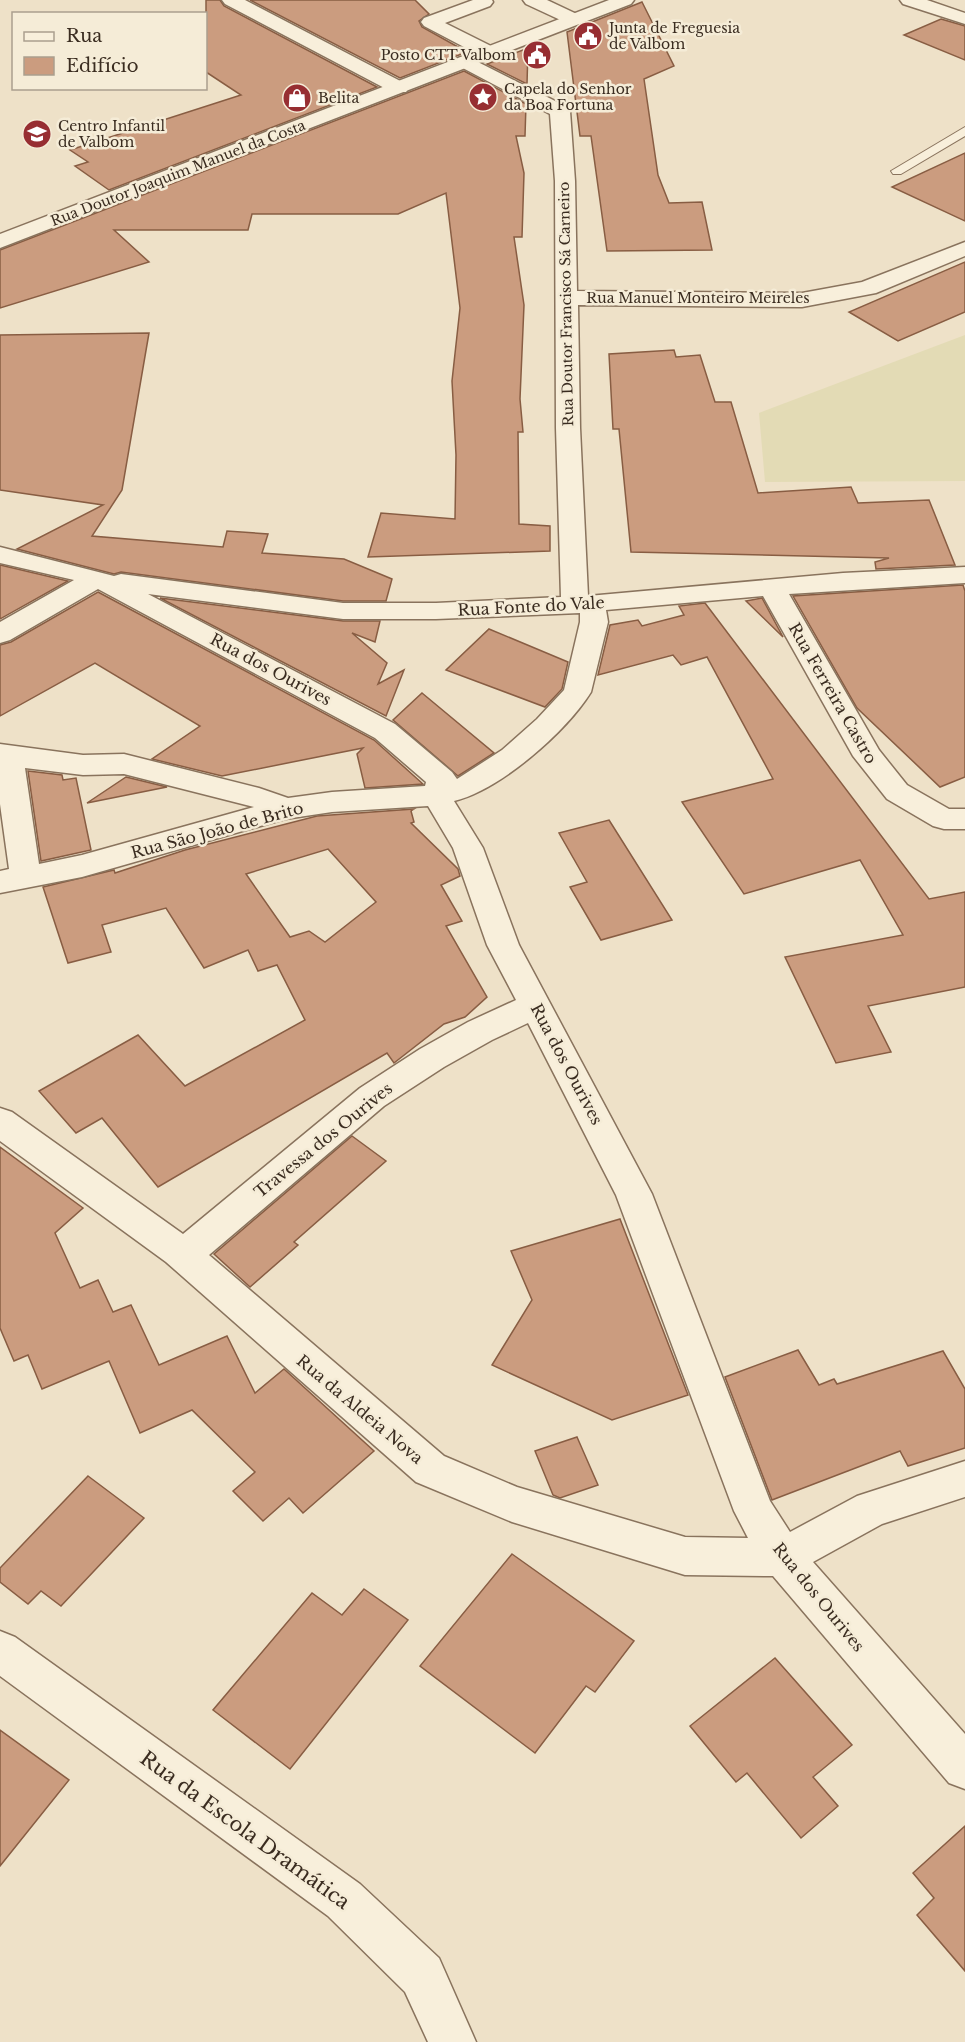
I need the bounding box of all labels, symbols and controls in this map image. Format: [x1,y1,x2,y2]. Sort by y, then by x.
legend [12,12,207,90]
place label: Junta de Freguesia de Valbom [607,19,740,53]
public building icon: Junta de Freguesia de Valbom [572,20,604,52]
text: Rua [66,25,102,47]
public building icon: Posto CTT Valbom [521,39,553,71]
place label: Posto CTT Valbom [381,46,516,64]
text: Edifício [66,55,139,77]
place label: Capela do Senhor da Boa Fortuna [504,80,632,114]
place icon: Capela do Senhor da Boa Fortuna [467,81,499,113]
shop icon: Belita [281,82,313,114]
place label: Belita [318,89,359,107]
street label: Rua Doutor Joaquim Manuel da Costa [48,116,308,230]
place label: Centro Infantil de Valbom [58,117,166,151]
school or university icon: Centro Infantil de Valbom [21,118,53,150]
street label: Rua Doutor Francisco Sá Carneiro [555,181,577,427]
street label: Rua Manuel Monteiro Meireles [586,289,810,307]
street label: Rua Fonte do Vale [457,592,605,620]
street label: Rua Ferreira Castro [784,619,882,767]
street label: Rua dos Ourives [207,629,335,709]
street label: Rua São João de Brito [129,797,305,863]
street label: Rua dos Ourives [527,1000,607,1128]
street label: Travessa dos Ourives [250,1078,396,1202]
street label: Rua da Aldeia Nova [293,1350,427,1468]
street label: Rua dos Ourives [769,1538,869,1656]
street label: Rua da Escola Dramática [135,1746,355,1915]

